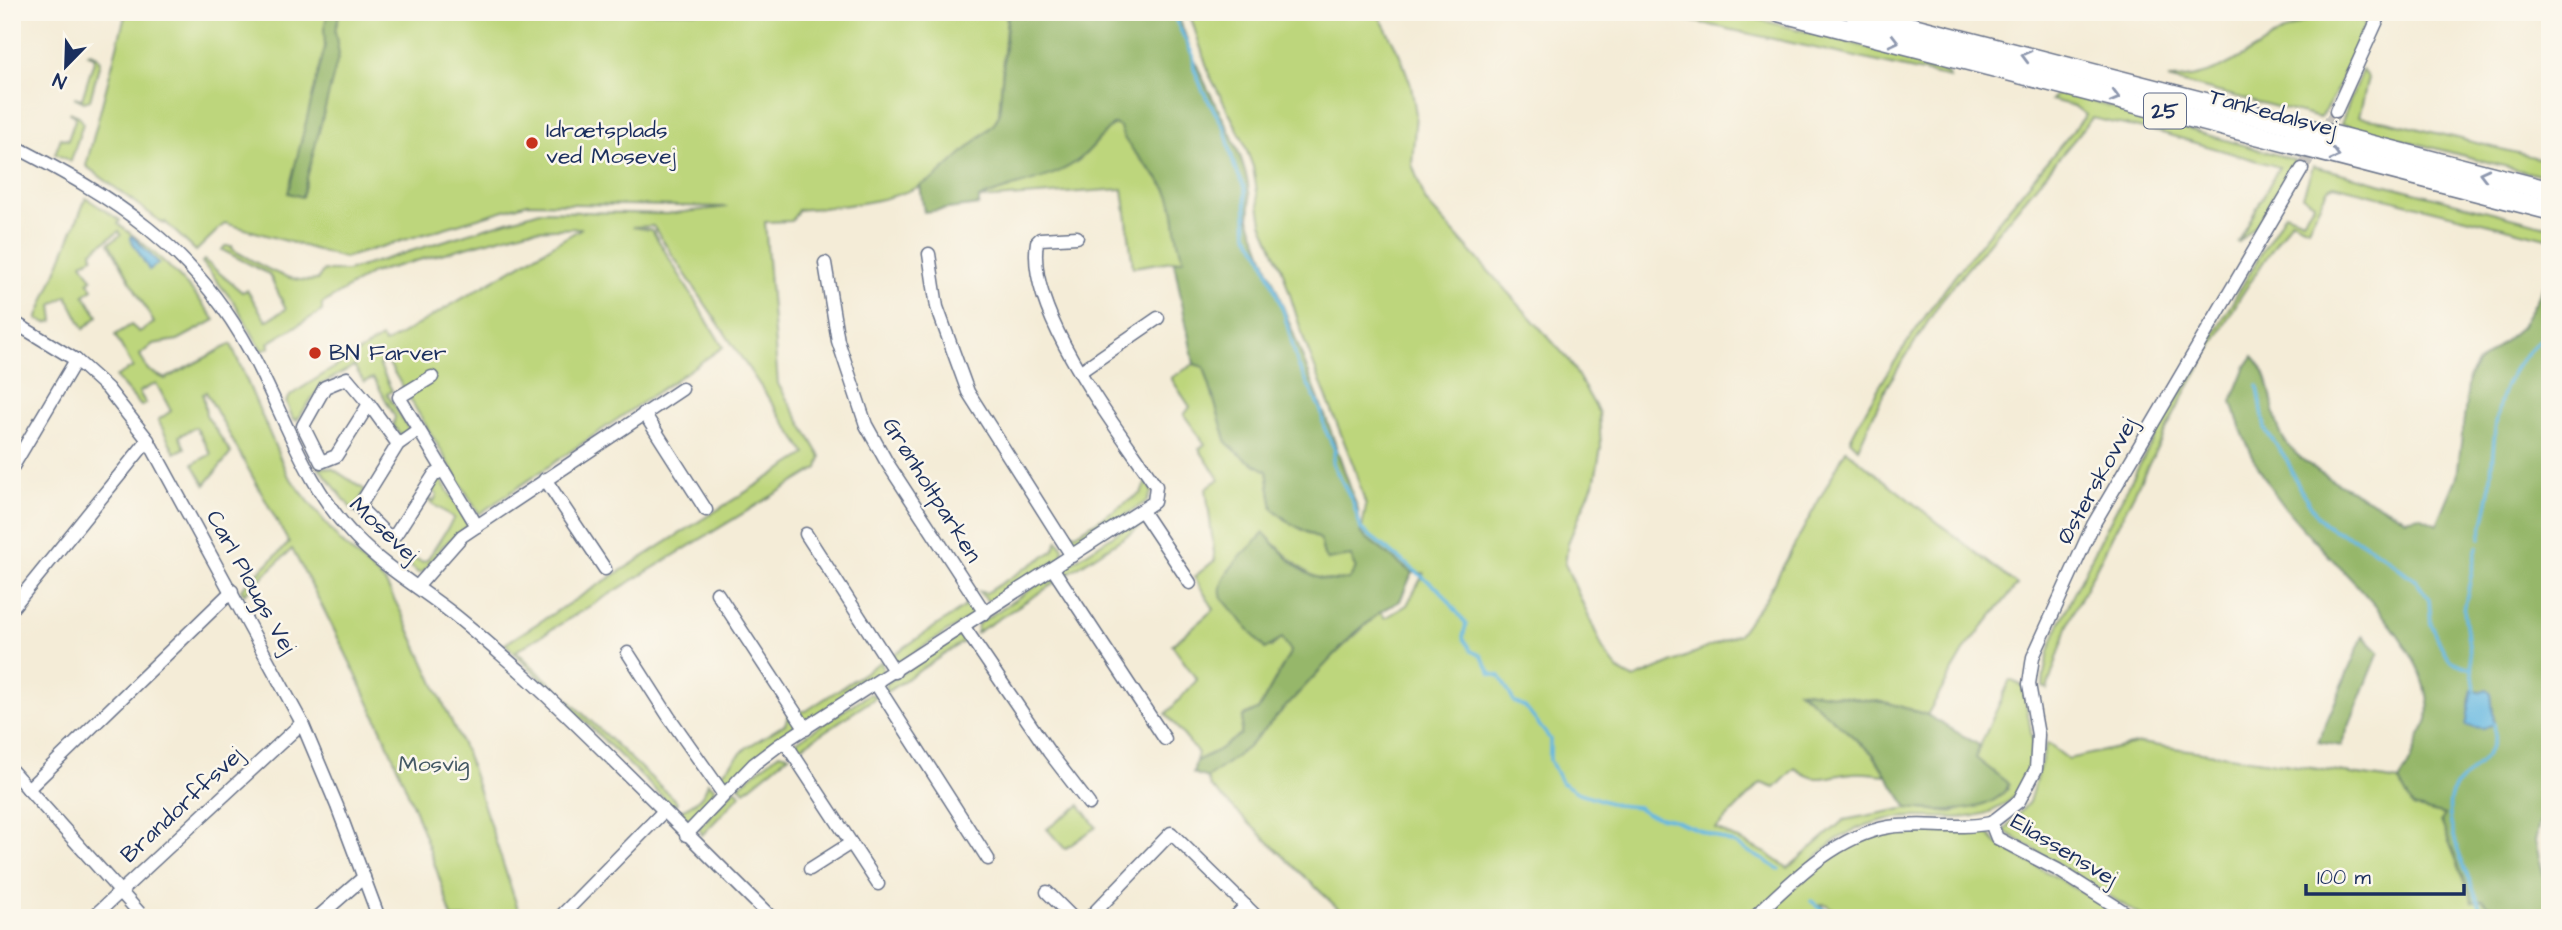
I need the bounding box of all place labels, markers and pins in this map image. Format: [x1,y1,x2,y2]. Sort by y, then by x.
place label: Idrætsplads ved Mosevej [546,114,676,172]
marker: Idrætsplads ved Mosevej [524,135,540,151]
place label: BN Farver [329,337,447,369]
marker: BN Farver [307,345,323,361]

